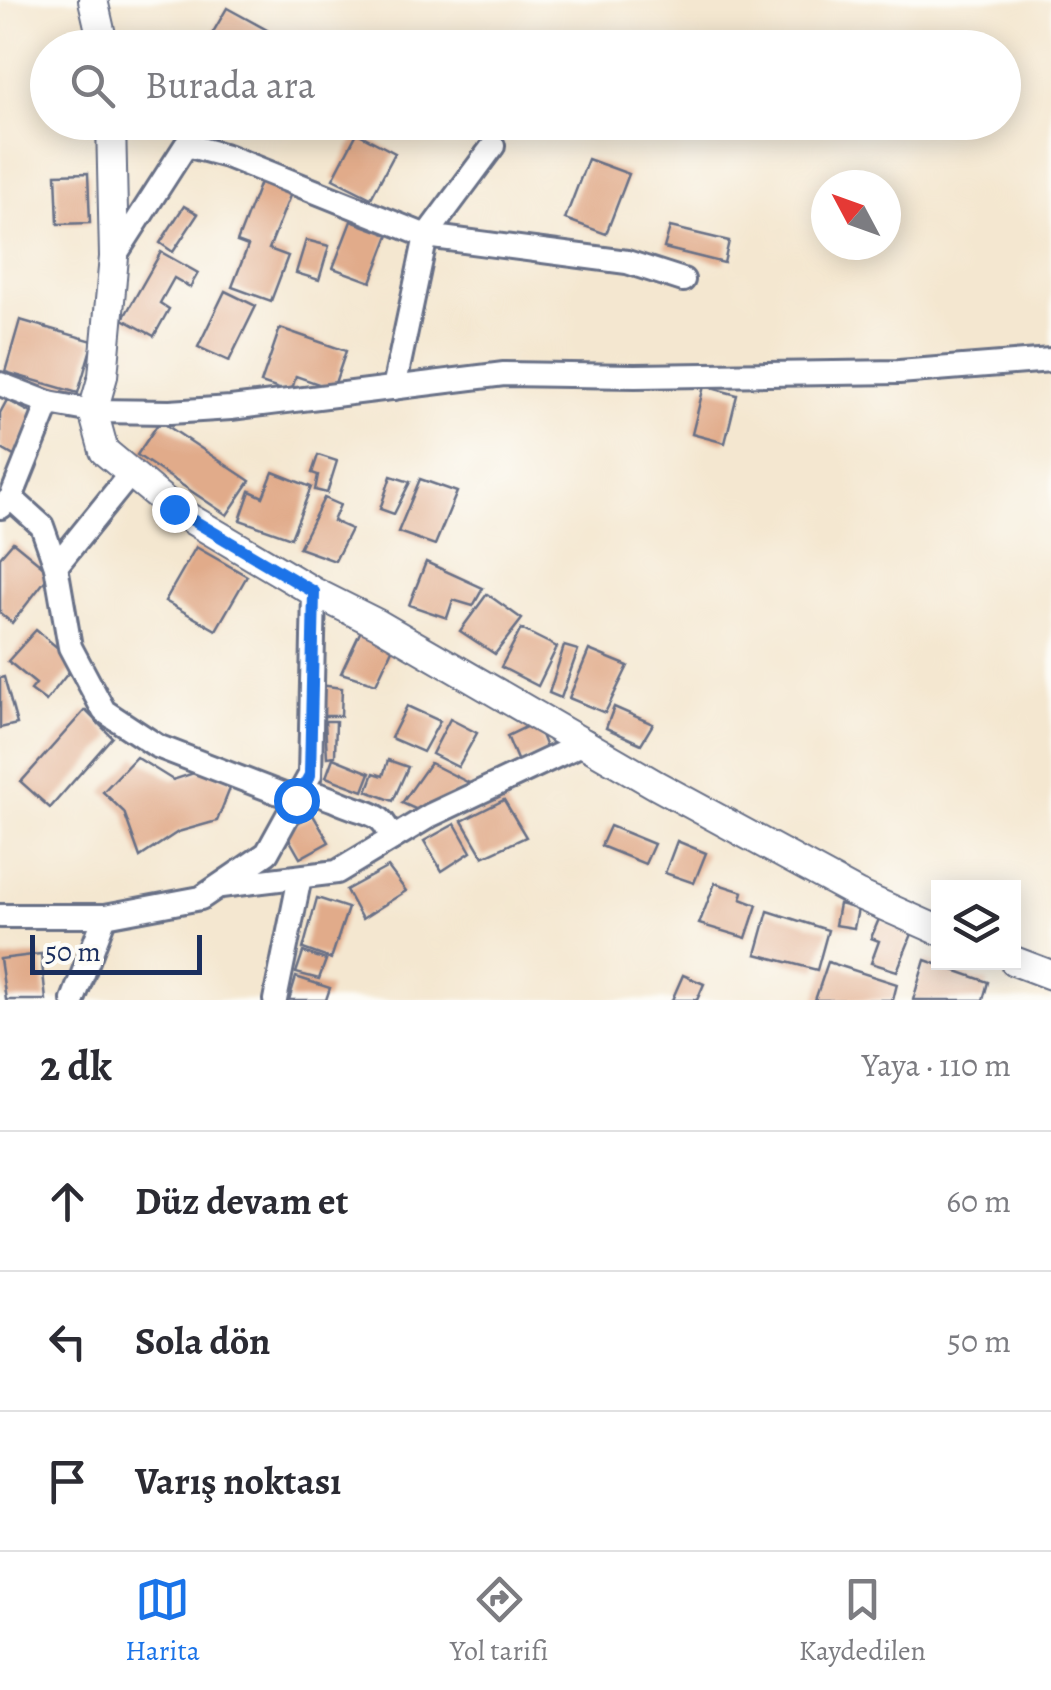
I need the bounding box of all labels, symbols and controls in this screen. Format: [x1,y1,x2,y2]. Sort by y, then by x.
search box [30,30,1021,140]
icon: search [65,58,120,113]
text: Burada ara [145,59,315,111]
north arrow [811,170,901,260]
route end [152,487,198,533]
route start [274,778,320,824]
map controls [931,880,1021,970]
button: layers [931,880,1021,970]
scale bar [30,930,202,974]
text: 50 m [45,933,101,971]
text: 2 dk [40,1037,112,1094]
text: Yaya · 110 m [862,1043,1011,1087]
icon: ahead [40,1174,95,1229]
text: Düz devam et [135,1175,348,1227]
text: 60 m [946,1179,1011,1223]
icon: left [40,1314,95,1369]
text: Sola dön [135,1315,270,1367]
text: 50 m [947,1319,1011,1363]
icon: arrive [40,1454,95,1509]
text: Varış noktası [135,1455,341,1507]
tab: Harita [125,1572,200,1670]
tab: Yol tarifi [450,1572,548,1670]
tab: Kaydedilen [799,1572,926,1670]

